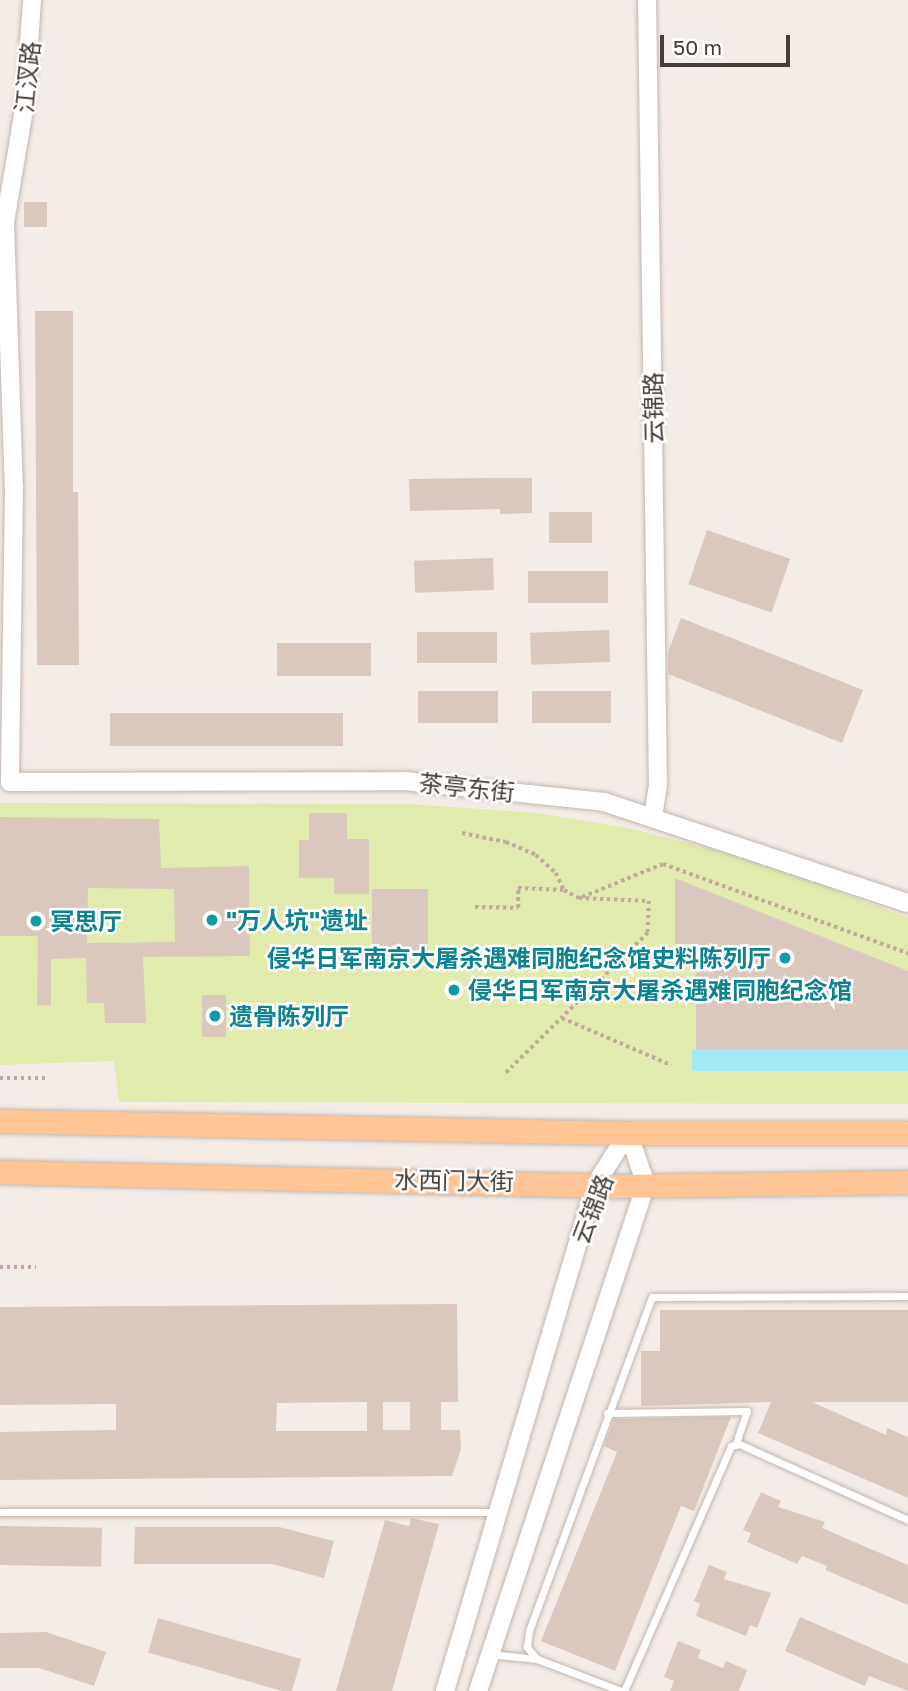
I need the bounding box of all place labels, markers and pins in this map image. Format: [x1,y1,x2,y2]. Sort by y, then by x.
place label: "万人坑"遗址 [226,906,368,934]
place label: 冥思厅 [50,907,122,935]
marker: "万人坑"遗址 [204,912,220,928]
marker: 冥思厅 [28,913,44,929]
place label: 侵华日军南京大屠杀遇难同胞纪念馆史料陈列厅 [267,944,771,972]
marker: 侵华日军南京大屠杀遇难同胞纪念馆史料陈列厅 [777,950,793,966]
place label: 侵华日军南京大屠杀遇难同胞纪念馆 [468,976,852,1004]
marker: 侵华日军南京大屠杀遇难同胞纪念馆 [446,982,462,998]
place label: 遗骨陈列厅 [229,1002,349,1030]
marker: 遗骨陈列厅 [207,1008,223,1024]

